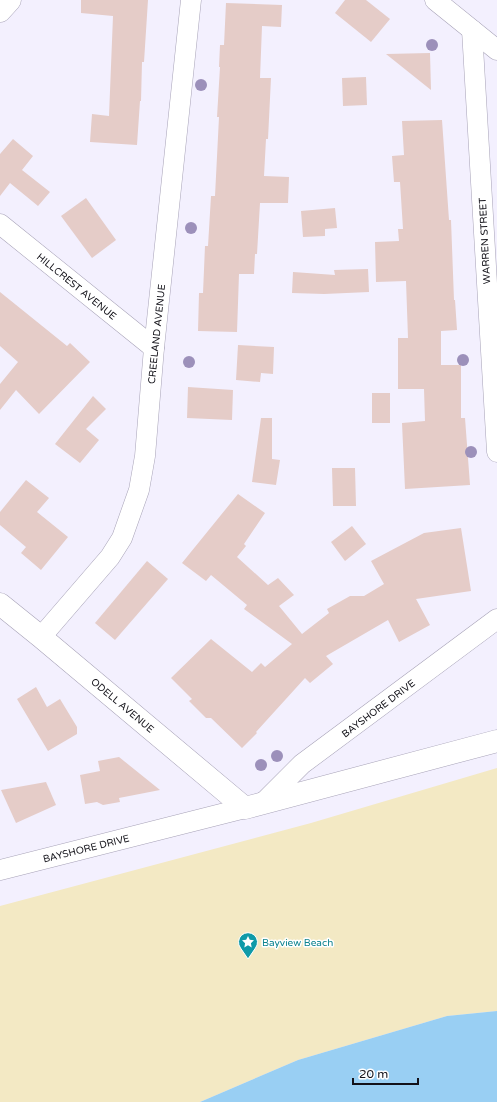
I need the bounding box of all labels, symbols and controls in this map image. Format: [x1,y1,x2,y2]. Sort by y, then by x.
street label: WARREN STREET [477,197,493,285]
street label: HILLCREST AVENUE [34,251,119,323]
street label: CREELAND AVENUE [146,284,168,385]
street label: ODELL AVENUE [88,676,156,736]
street label: BAYSHORE DRIVE [340,677,418,740]
street label: BAYSHORE DRIVE [42,832,131,866]
place icon: Bayview Beach [237,931,259,959]
place label: Bayview Beach [262,937,333,949]
scale bar [353,1060,418,1086]
text: 20 m [359,1067,388,1081]

